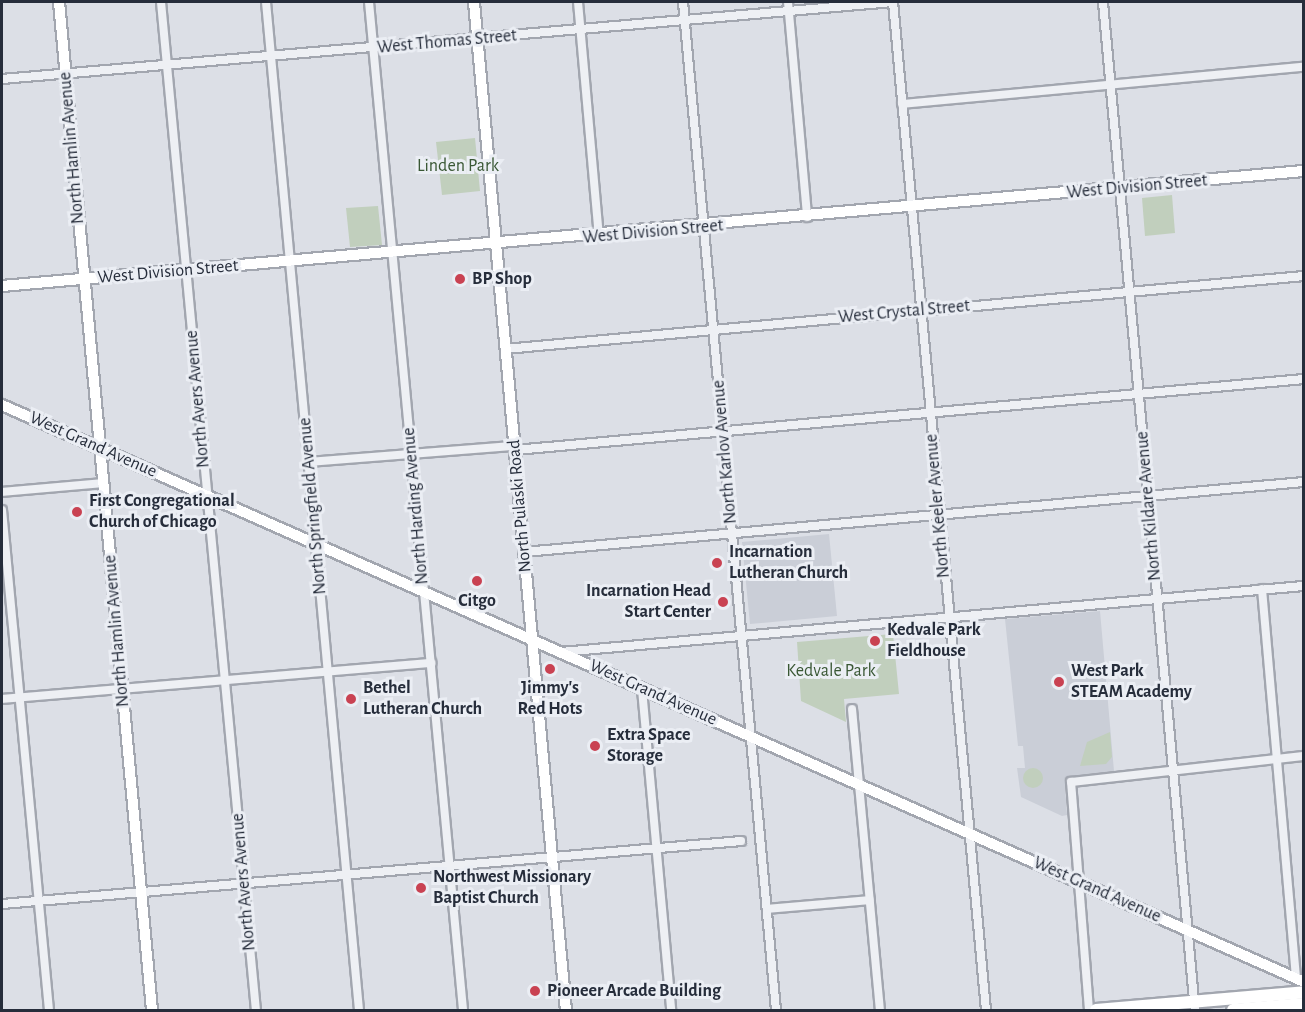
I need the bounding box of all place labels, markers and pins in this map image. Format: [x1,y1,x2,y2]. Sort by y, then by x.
place label: BP Shop [472,268,532,290]
marker: BP Shop [453,272,467,286]
place label: First Congregational Church of Chicago [89,491,235,534]
marker: First Congregational Church of Chicago [70,505,84,519]
place label: Incarnation Lutheran Church [729,542,848,584]
marker: Incarnation Lutheran Church [710,556,724,570]
marker: Citgo [470,574,484,588]
place label: Incarnation Head Start Center [586,581,711,624]
place label: Citgo [458,590,496,612]
marker: Incarnation Head Start Center [716,595,730,609]
place label: Kedvale Park Fieldhouse [887,620,981,662]
marker: Kedvale Park Fieldhouse [868,634,882,648]
place label: West Park STEAM Academy [1071,661,1192,704]
marker: Jimmy's Red Hots [543,662,557,676]
marker: West Park STEAM Academy [1052,675,1066,689]
place label: Bethel Lutheran Church [363,678,482,720]
place label: Jimmy's Red Hots [518,678,582,720]
marker: Bethel Lutheran Church [344,692,358,706]
place label: Extra Space Storage [607,725,690,768]
marker: Extra Space Storage [588,739,602,753]
place label: Northwest Missionary Baptist Church [433,867,591,910]
marker: Northwest Missionary Baptist Church [414,881,428,895]
place label: Pioneer Arcade Building [547,980,721,1002]
marker: Pioneer Arcade Building [528,984,542,998]

